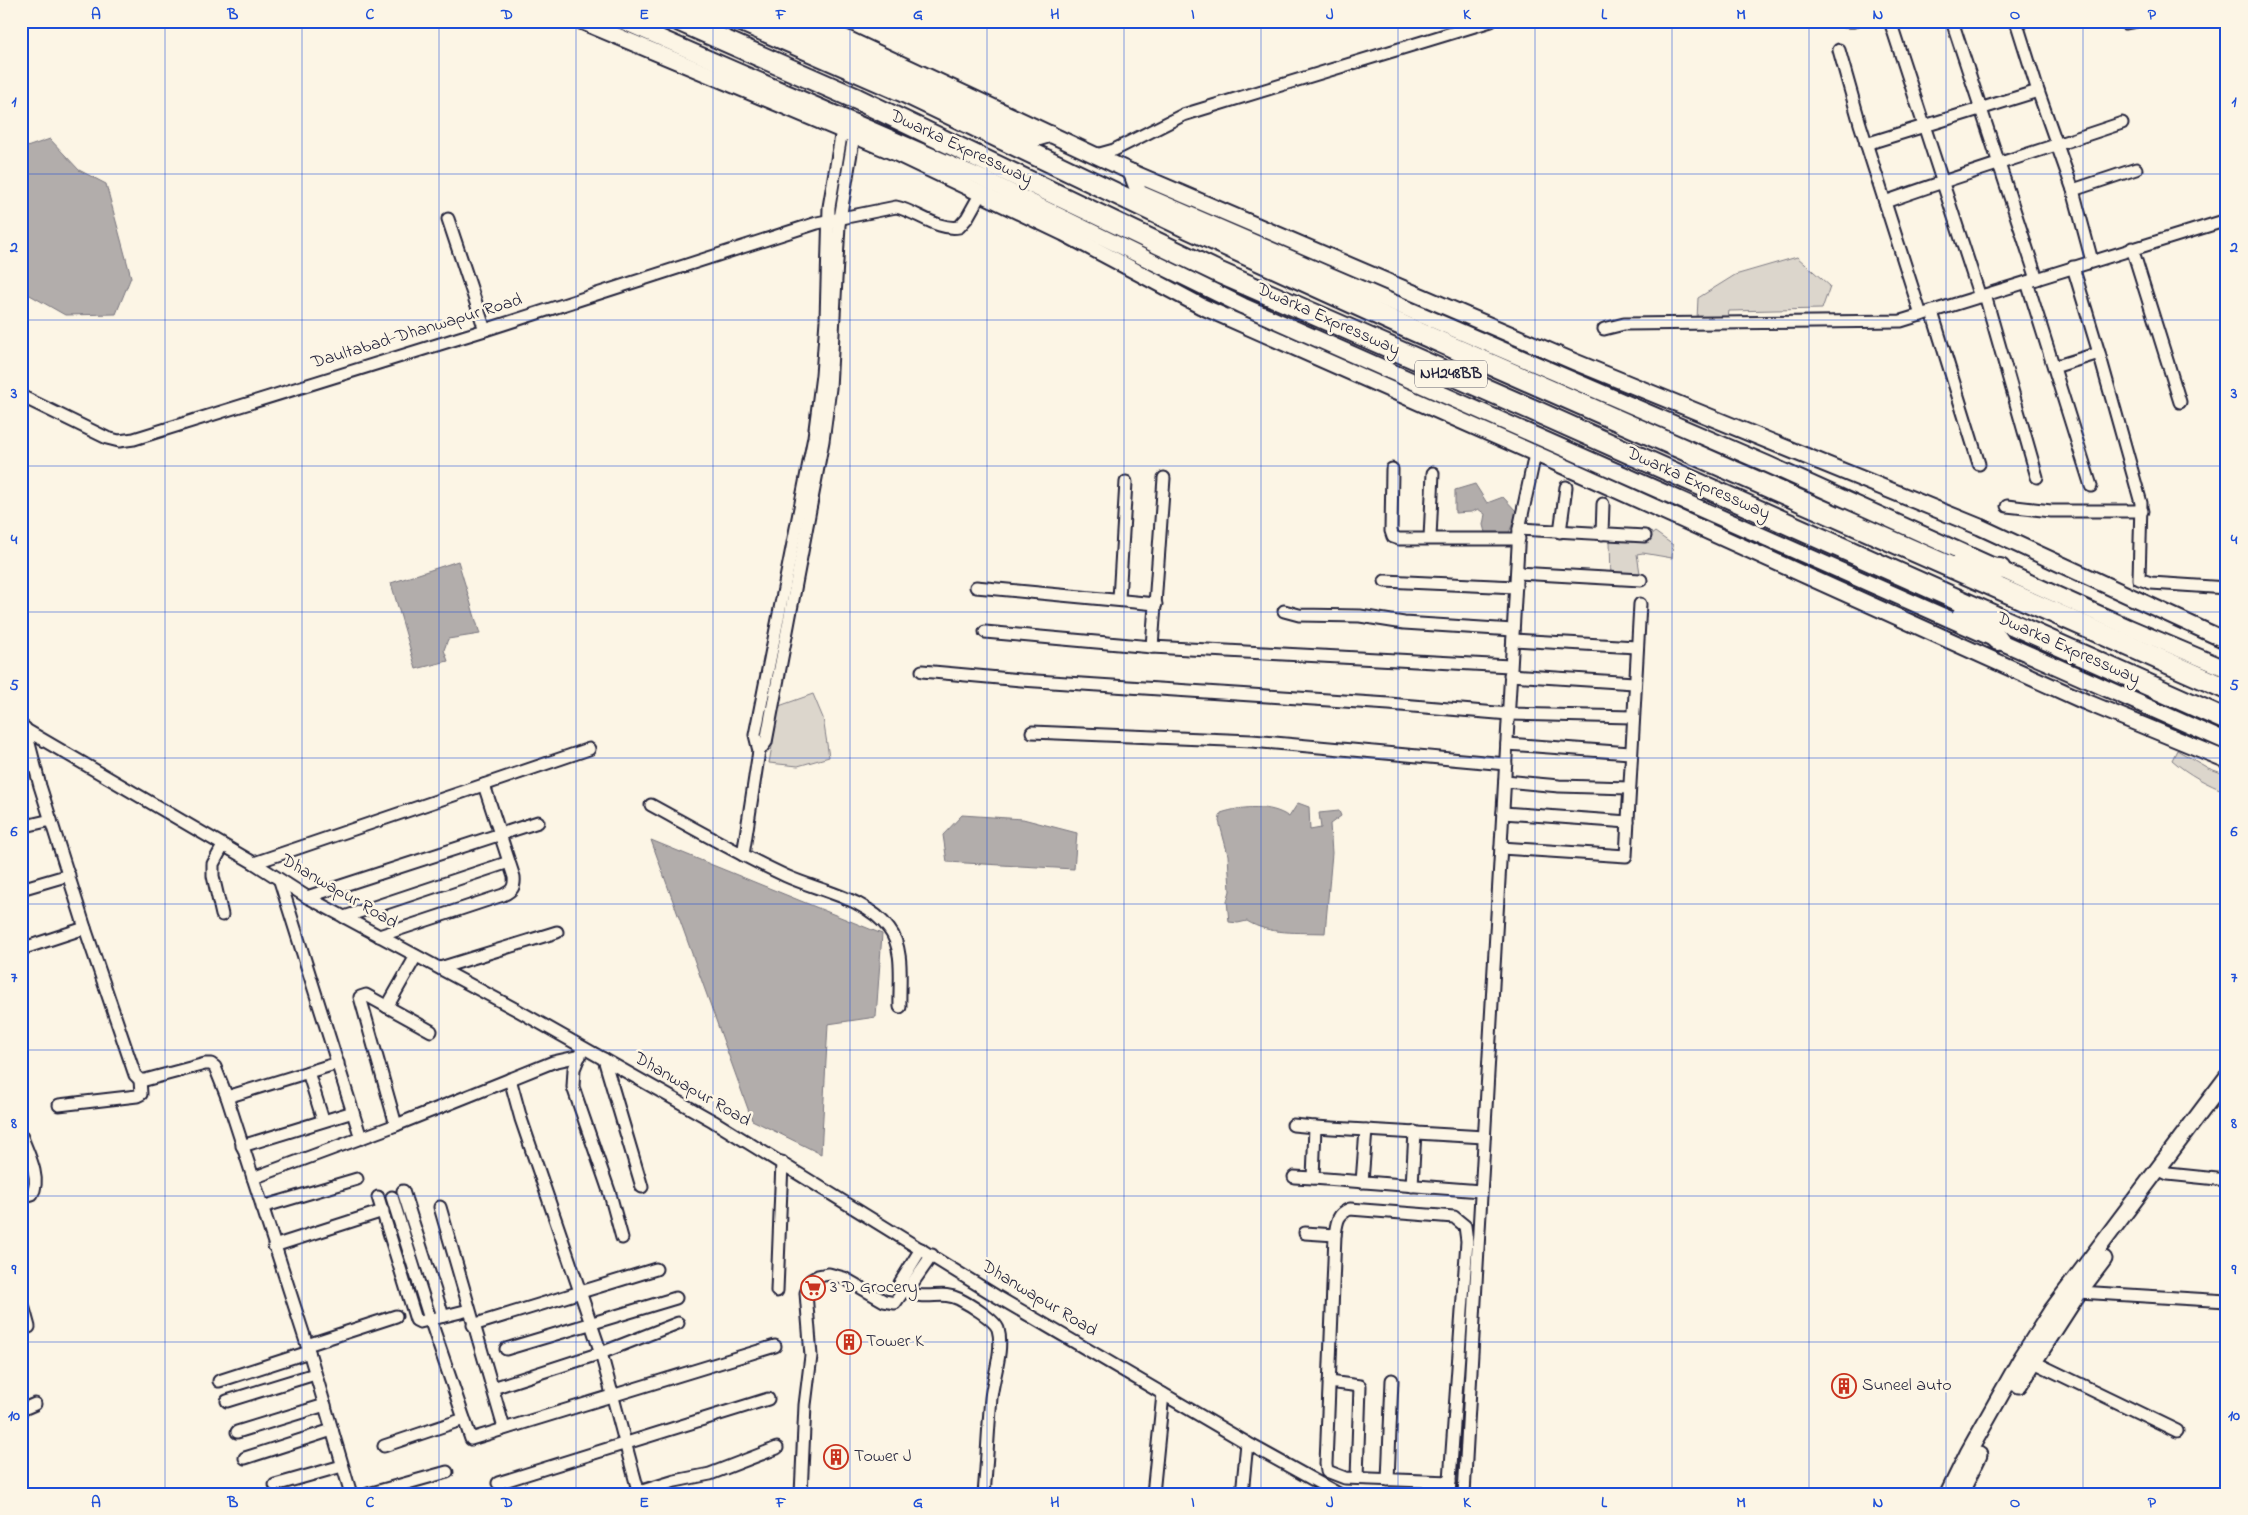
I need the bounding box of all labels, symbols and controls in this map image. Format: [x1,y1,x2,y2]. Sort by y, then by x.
text: A [91,3,101,27]
text: B [227,3,239,27]
text: C [366,3,375,27]
text: D [500,3,513,27]
text: E [639,3,649,27]
text: F [775,3,787,27]
text: G [913,3,923,27]
text: H [1050,3,1060,27]
text: I [1191,3,1195,27]
text: J [1326,3,1334,27]
text: K [1463,3,1472,27]
text: L [1601,3,1608,27]
text: M [1736,3,1746,27]
text: N [1873,3,1884,27]
text: O [2010,3,2021,27]
text: P [2148,3,2157,27]
text: 1 [11,90,17,114]
text: 1 [2231,90,2237,114]
street label: Dwarka Expressway [884,103,1037,192]
text: 2 [9,236,18,260]
text: 2 [2229,236,2238,260]
street label: Dwarka Expressway [1251,276,1404,363]
street label: Daultabad-Dhanwapur Road [307,288,526,377]
road number: NH248BB [1415,360,1487,388]
text: 3 [10,382,18,406]
text: 3 [2230,382,2238,406]
street label: Dwarka Expressway [1621,440,1774,527]
text: 4 [10,528,18,552]
text: 4 [2230,528,2238,552]
street label: Dwarka Expressway [1991,605,2144,692]
text: 5 [9,674,19,698]
text: 5 [2229,674,2239,698]
text: 6 [9,820,18,844]
text: 6 [2229,820,2238,844]
street label: Dhanwapur Road [275,847,402,936]
text: 7 [11,966,18,990]
text: 7 [2231,966,2238,990]
street label: Dhanwapur Road [628,1045,755,1134]
text: 8 [10,1112,17,1136]
text: 8 [2230,1112,2237,1136]
street label: Dhanwapur Road [975,1254,1102,1344]
text: 9 [11,1258,17,1282]
text: 9 [2231,1258,2237,1282]
supermarket icon: 3 D Grocery [800,1275,826,1301]
place label: 3 D Grocery [830,1275,918,1301]
building icon: Tower K [836,1329,862,1355]
place label: Tower K [866,1329,924,1355]
building icon: Suneel auto [1831,1373,1857,1399]
place label: Suneel auto [1862,1373,1952,1399]
text: 10 [8,1404,20,1428]
text: 10 [2228,1404,2240,1428]
building icon: Tower J [823,1444,849,1470]
place label: Tower J [854,1444,912,1470]
text: A [91,1491,101,1515]
text: B [227,1491,239,1515]
text: C [366,1491,375,1515]
text: D [500,1491,513,1515]
text: E [639,1491,649,1515]
text: F [775,1491,787,1515]
text: G [913,1491,923,1515]
text: H [1050,1491,1060,1515]
text: I [1191,1491,1195,1515]
text: J [1326,1491,1334,1515]
text: K [1463,1491,1472,1515]
text: L [1601,1491,1608,1515]
text: M [1736,1491,1746,1515]
text: N [1873,1491,1884,1515]
text: O [2010,1491,2021,1515]
text: P [2148,1491,2157,1515]

